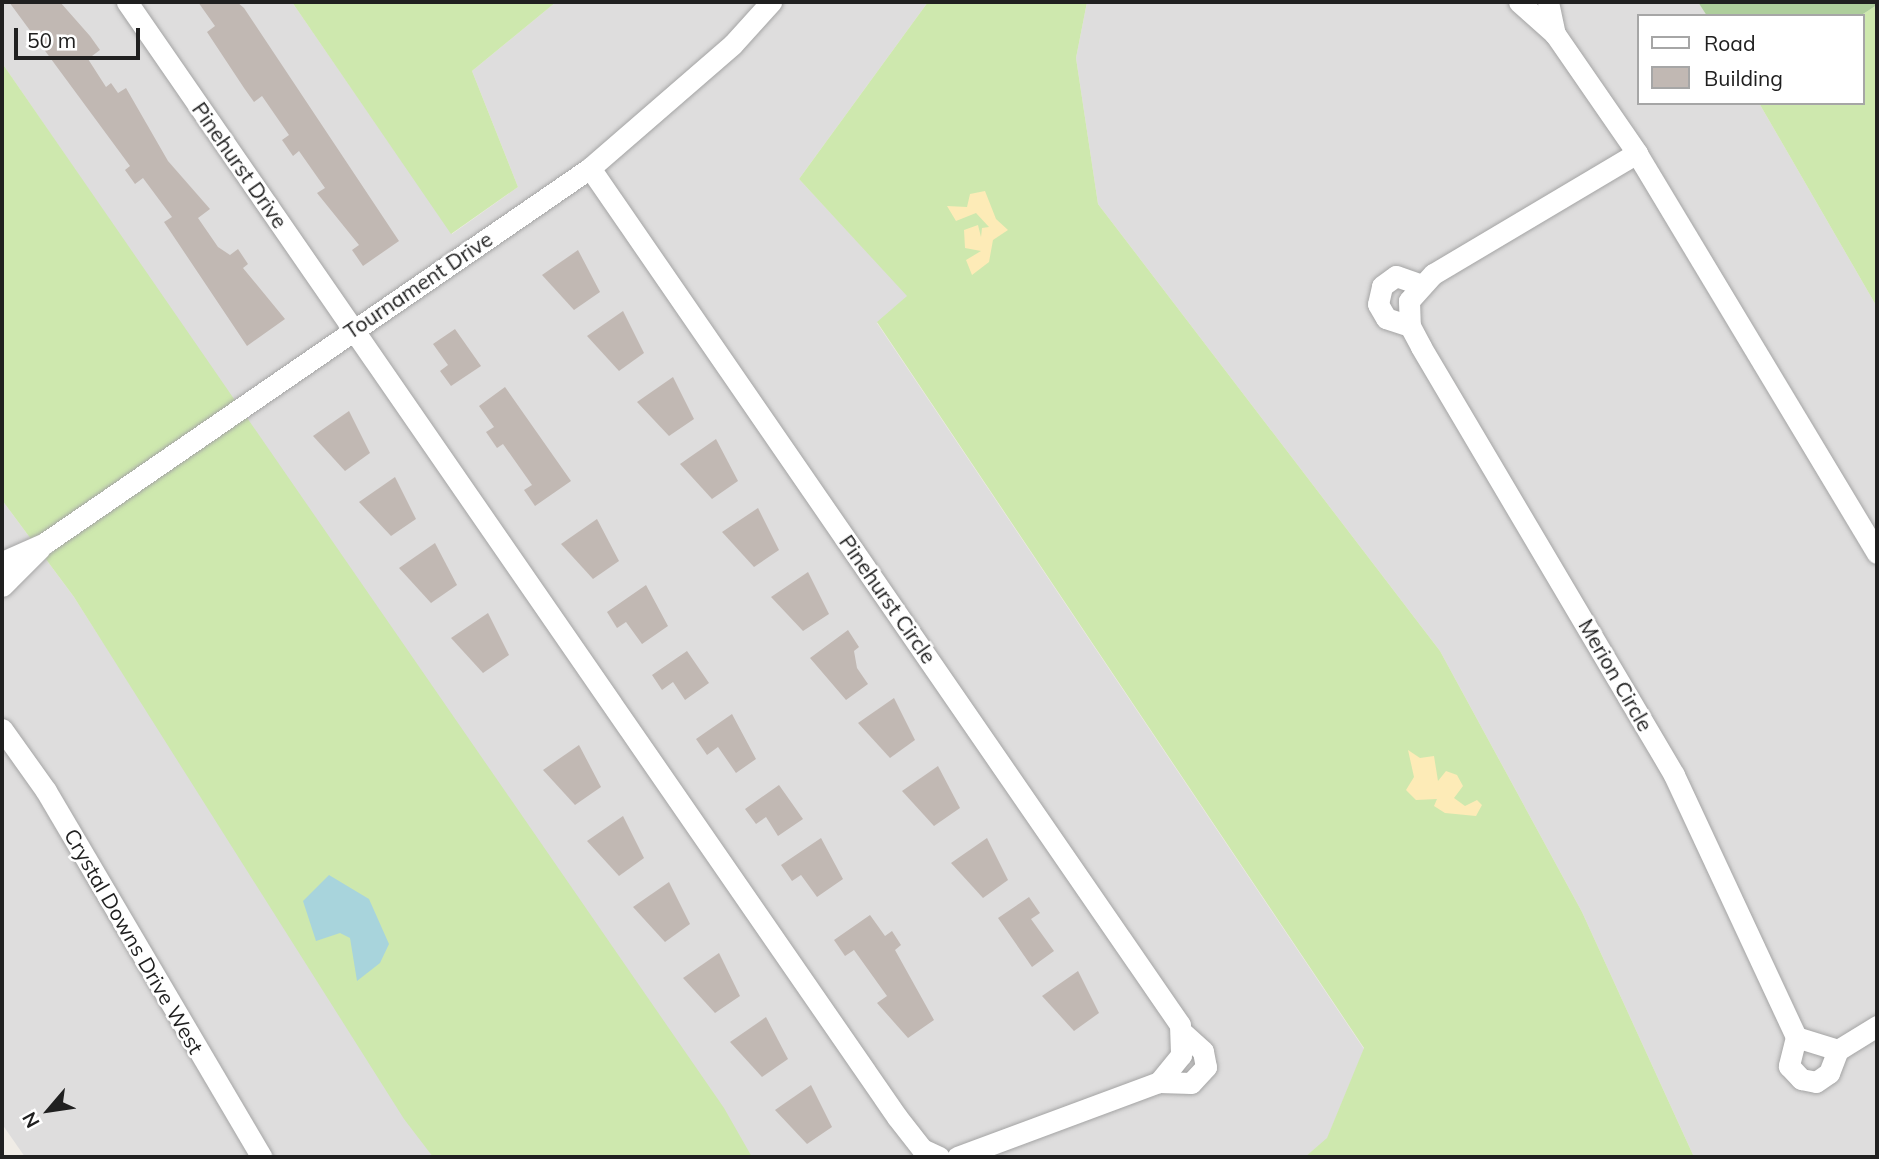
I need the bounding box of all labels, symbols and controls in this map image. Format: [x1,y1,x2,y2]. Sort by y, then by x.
scale bar [18,14,144,58]
legend [1638,14,1865,105]
text: 50 m [27,27,76,53]
text: Road [1704,30,1755,56]
text: Building [1704,65,1783,91]
street label: Pinehurst Drive [187,97,293,233]
street label: Tournament Drive [339,226,497,344]
street label: Pinehurst Circle [834,530,942,668]
street label: Merion Circle [1574,614,1658,736]
street label: Crystal Downs Drive West [59,824,209,1058]
north arrow [14,1075,84,1145]
text: N [17,1108,45,1132]

